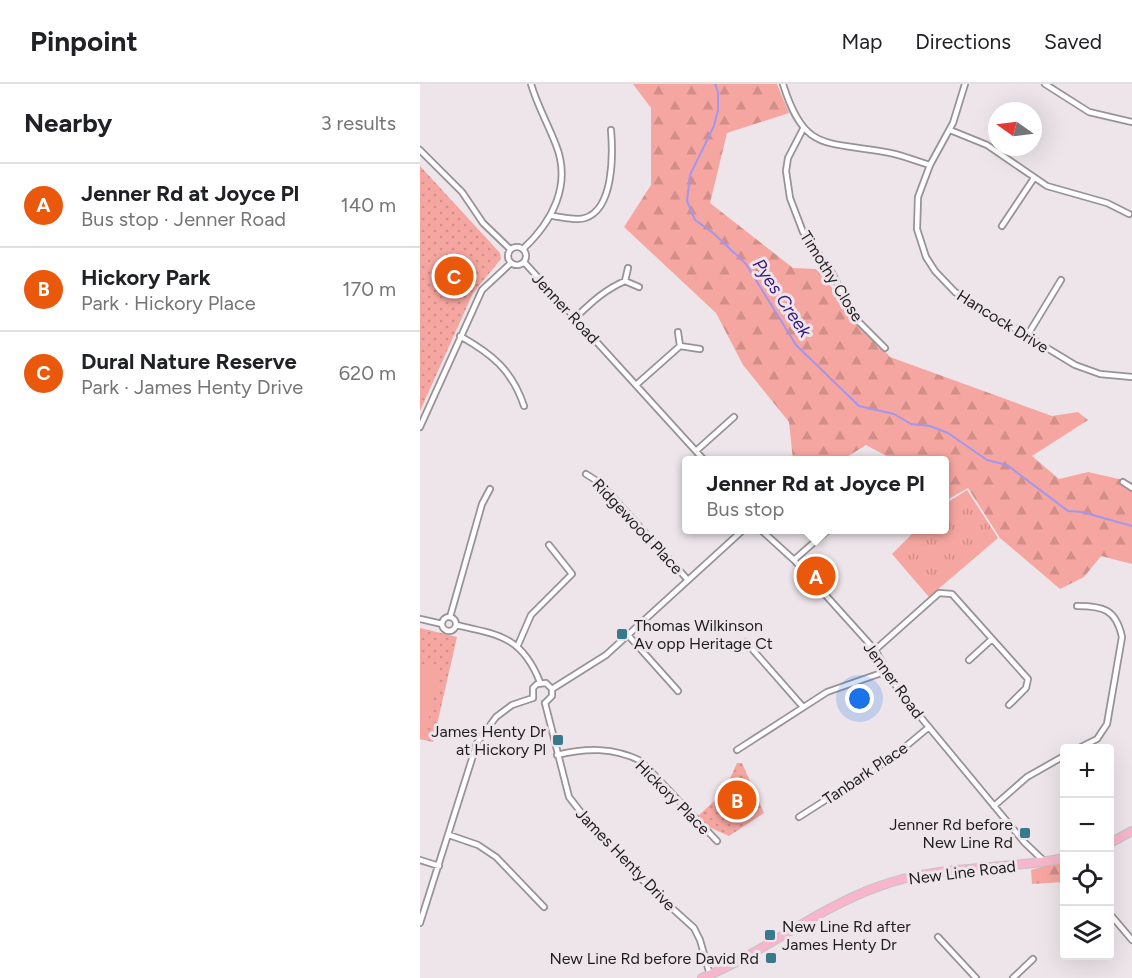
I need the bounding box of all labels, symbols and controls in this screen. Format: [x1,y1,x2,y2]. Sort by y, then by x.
text: Pinpoint [30,24,138,58]
text: Map [841,29,882,54]
text: Directions [915,29,1011,54]
text: Saved [1044,29,1102,54]
north arrow [988,102,1042,156]
text: Nearby [24,107,112,139]
text: 3 results [321,111,396,135]
text: Jenner Rd at Joyce Pl [81,180,299,207]
text: A [36,193,51,217]
text: 140 m [341,193,396,217]
text: Bus stop · Jenner Road [81,207,286,231]
street label: Timothy Close [796,227,867,325]
pin: C [435,254,474,298]
water label: Pyes Creek [748,255,817,342]
text: Hickory Park [81,264,211,291]
street label: Jenner Road [528,269,603,348]
text: B [37,277,50,301]
text: 170 m [342,277,396,301]
street label: Hancock Drive [953,286,1052,357]
text: Park · Hickory Place [81,291,256,315]
text: Dural Nature Reserve [81,348,297,375]
text: C [36,361,51,385]
text: 620 m [339,361,396,385]
text: Park · James Henty Drive [81,375,303,399]
popup [682,456,949,534]
text: Jenner Rd at Joyce Pl [706,470,925,497]
street label: Ridgewood Place [589,475,687,578]
text: Bus stop [706,497,784,521]
pin: A [796,554,836,598]
place label: Thomas Wilkinson Av opp Heritage Ct [634,616,773,653]
marker: Thomas Wilkinson Av opp Heritage Ct [615,627,629,641]
street label: Jenner Road [860,638,928,722]
your location [845,684,874,713]
place label: James Henty Dr at Hickory Pl [431,722,547,759]
marker: James Henty Dr at Hickory Pl [551,733,565,747]
street label: Tanbark Place [819,738,911,809]
map controls [1060,744,1114,960]
button: + [1060,744,1114,798]
street label: Hickory Place [632,756,714,839]
pin: B [718,778,756,822]
button: − [1060,798,1114,852]
street label: James Henty Drive [572,804,680,915]
place label: Jenner Rd before New Line Rd [889,815,1013,852]
marker: Jenner Rd before New Line Rd [1018,826,1032,840]
button: locate [1060,852,1114,906]
street label: New Line Road [907,856,1017,888]
button: layers [1060,906,1114,960]
place label: New Line Rd after James Henty Dr [782,917,911,954]
marker: New Line Rd after James Henty Dr [763,928,777,942]
place label: New Line Rd before David Rd [549,949,759,968]
marker: New Line Rd before David Rd [764,951,778,965]

